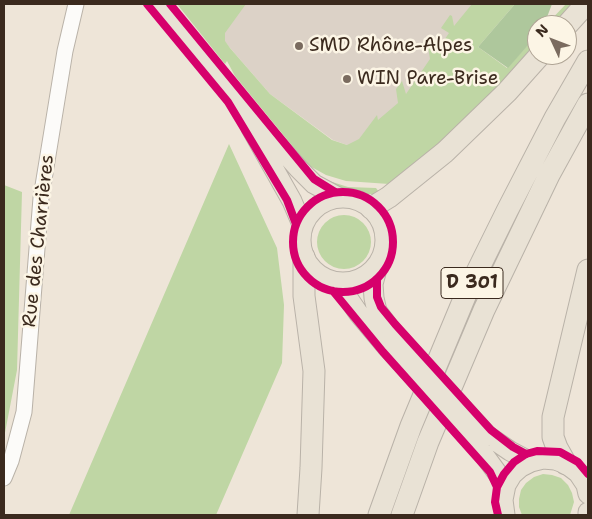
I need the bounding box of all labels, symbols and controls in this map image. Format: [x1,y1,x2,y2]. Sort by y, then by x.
north arrow [527,15,577,65]
text: N [531,20,552,41]
place label: SMD Rhône-Alpes [309,35,473,57]
marker: SMD Rhône-Alpes [293,40,305,52]
place label: WIN Pare-Brise [357,68,498,90]
marker: WIN Pare-Brise [341,73,353,85]
street label: Rue des Charrières [19,153,59,329]
road number: D 301 [441,268,503,298]

